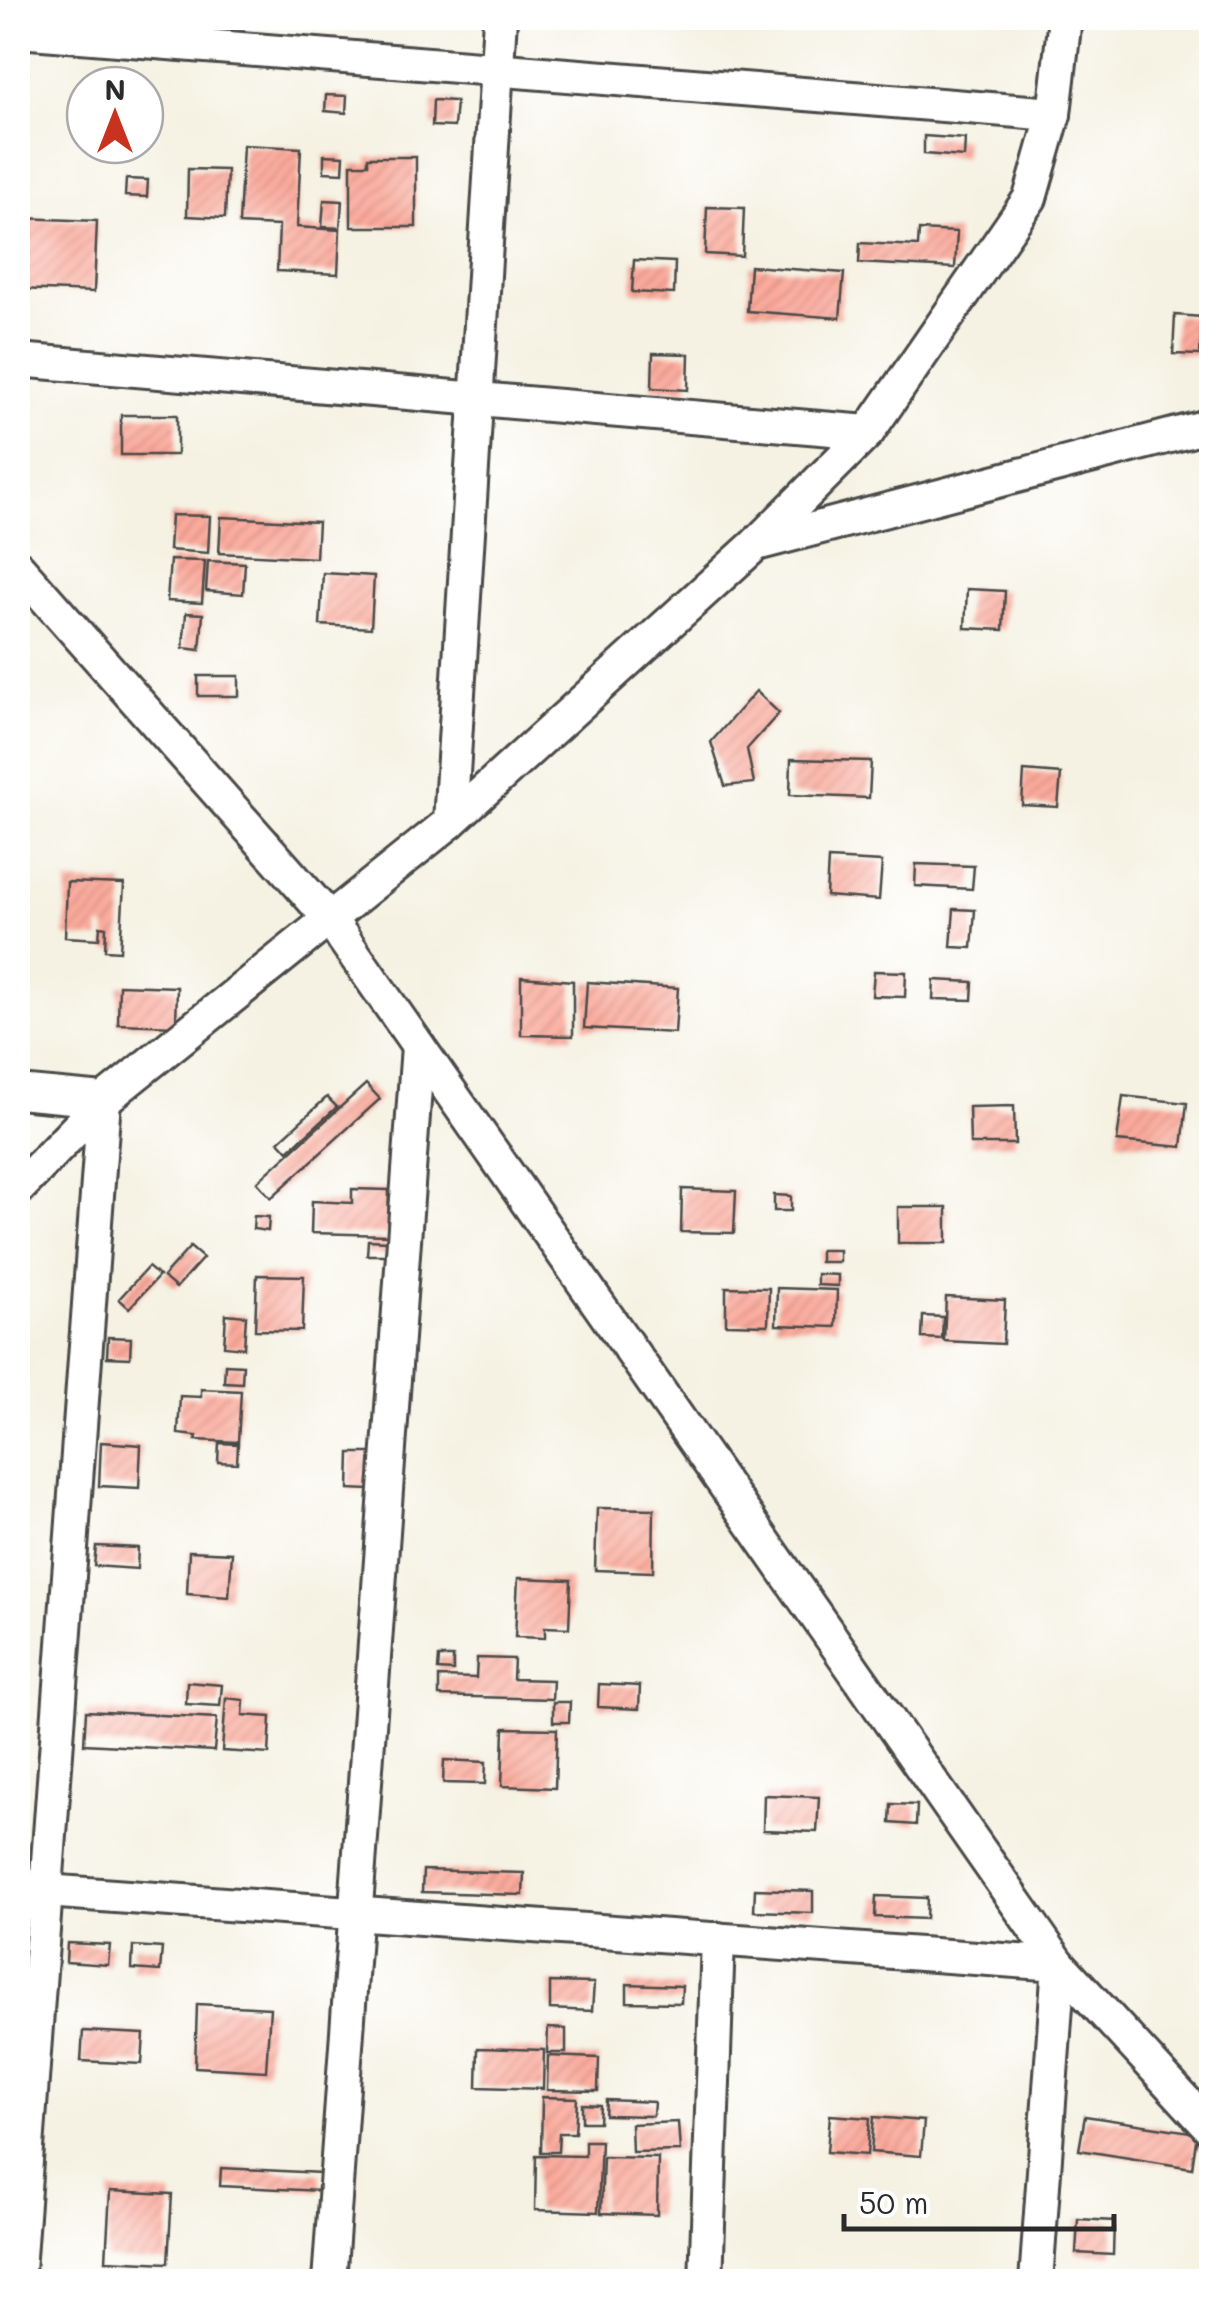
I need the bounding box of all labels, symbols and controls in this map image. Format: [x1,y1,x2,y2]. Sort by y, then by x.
north arrow [65,65,165,165]
text: N [104,71,126,107]
scale bar [844,2169,1114,2231]
text: 50 m [859,2182,929,2222]

